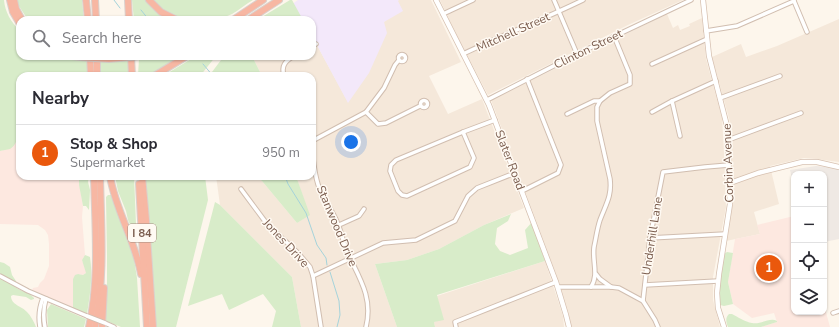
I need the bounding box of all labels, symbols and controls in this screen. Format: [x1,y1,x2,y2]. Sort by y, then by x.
street label: Mitchell Street [474,8,553,55]
search box [16,16,316,60]
street label: Clinton Street [551,25,626,73]
icon: search [30,27,52,49]
text: Search here [62,28,142,48]
text: Nearby [32,87,89,110]
street label: Corbin Avenue [719,123,737,203]
street label: Slater Road [491,128,529,192]
your location [341,132,361,152]
text: Stop & Shop [70,134,158,154]
text: 1 [41,144,49,162]
text: 950 m [262,144,300,162]
text: Supermarket [70,154,145,172]
map controls [791,171,827,315]
button: + [791,171,827,207]
street label: Stanwood Drive [313,183,361,269]
street label: Underhill Lane [638,196,666,276]
button: − [791,207,827,243]
street label: Jones Drive [259,214,313,271]
road number: I 84 [128,224,156,242]
button: locate [791,243,827,279]
pin: 1 [756,253,782,283]
button: layers [791,279,827,315]

